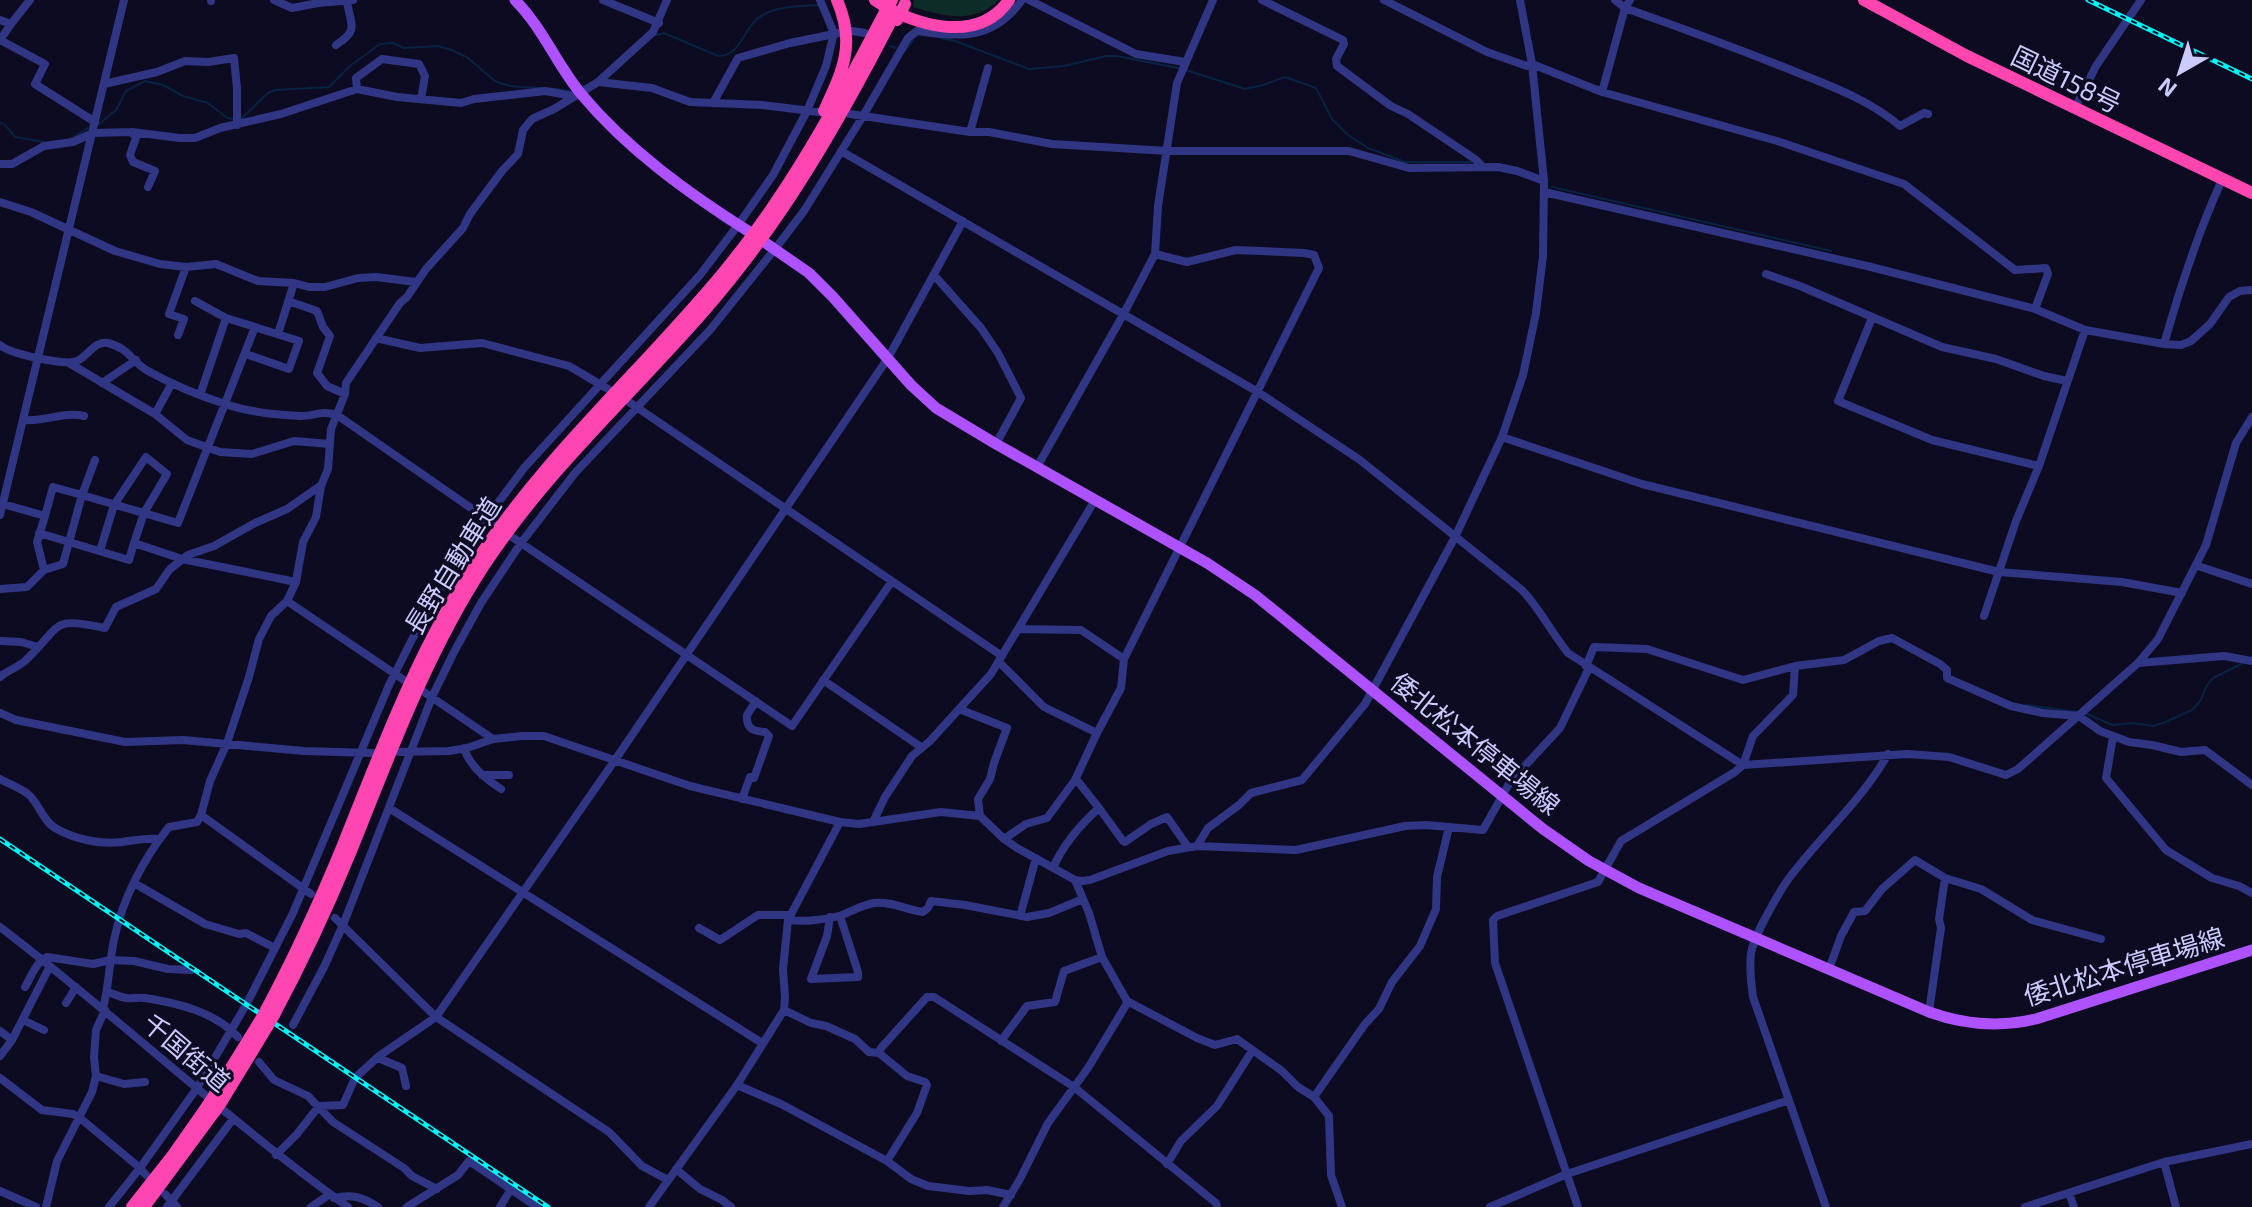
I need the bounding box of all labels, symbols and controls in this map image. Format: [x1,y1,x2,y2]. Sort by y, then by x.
north arrow [2140,32,2220,112]
street label: 国道158号 [2007,39,2127,118]
text: N [2152,73,2181,103]
street label: 長野自動車道 [397,491,506,640]
street label: 倭北松本停車場線 [1385,665,1567,820]
street label: 倭北松本停車場線 [2020,920,2228,1011]
street label: 千国街道 [137,1007,237,1097]

